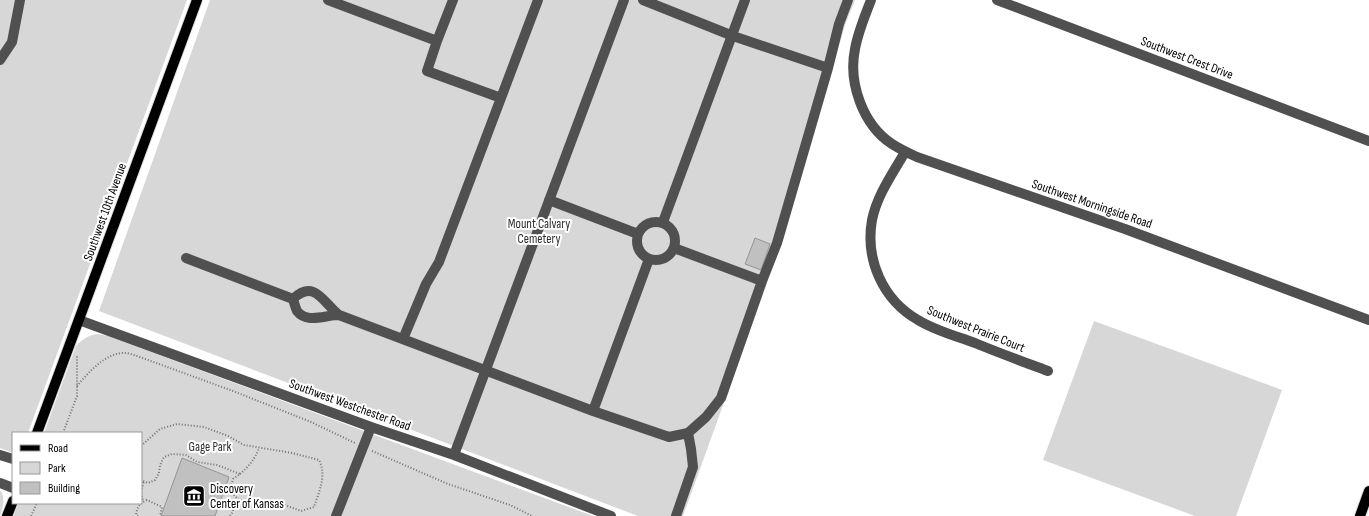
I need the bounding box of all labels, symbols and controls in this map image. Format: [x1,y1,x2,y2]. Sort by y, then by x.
street label: Southwest Crest Drive [1139,33,1235,83]
street label: Southwest 10th Avenue [80,161,130,263]
street label: Southwest Morningside Road [1030,176,1154,232]
park label: Mount Calvary Cemetery [508,216,570,247]
street label: Southwest Prairie Court [925,302,1027,356]
street label: Southwest Westchester Road [287,376,413,434]
legend [12,432,142,504]
park label: Gage Park [189,439,231,455]
text: Road [48,441,68,456]
text: Park [48,461,66,476]
text: Building [48,481,80,496]
place label: Discovery Center of Kansas [210,481,284,512]
museum icon: Discovery Center of Kansas [181,483,207,509]

